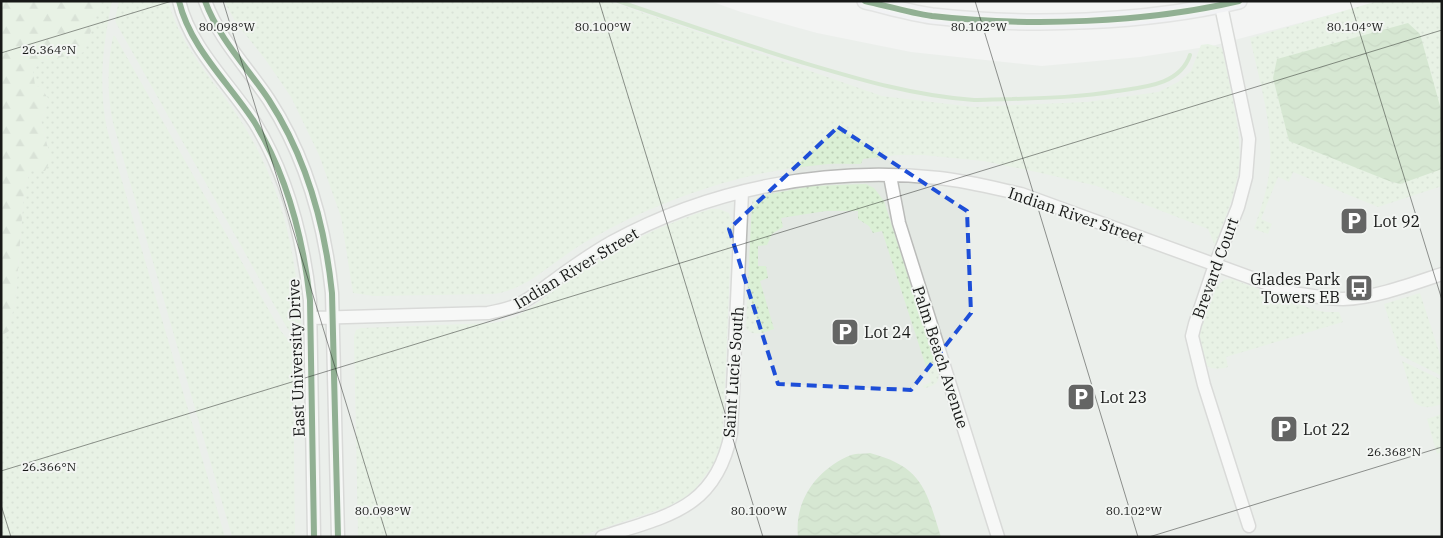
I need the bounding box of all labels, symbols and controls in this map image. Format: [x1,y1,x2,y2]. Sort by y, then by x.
text: 80.098°W [199,19,256,34]
text: 80.100°W [575,19,632,34]
text: 80.102°W [951,19,1008,34]
text: 80.104°W [1327,19,1384,34]
text: 26.364°N [22,42,76,57]
street label: Indian River Street [1006,182,1147,248]
parking icon: Lot 92 [1339,206,1369,236]
place label: Lot 92 [1373,211,1420,231]
street label: Brevard Court [1187,214,1243,321]
street label: Indian River Street [510,223,642,313]
place label: Glades Park Towers EB [1250,269,1341,307]
bus stop icon: Glades Park Towers EB [1344,273,1374,303]
street label: East University Drive [283,279,309,437]
street label: Palm Beach Avenue [909,283,973,431]
street label: Saint Lucie South [718,306,748,438]
parking icon: Lot 24 [830,317,860,347]
place label: Lot 24 [864,322,911,342]
parking icon: Lot 23 [1066,382,1096,412]
place label: Lot 23 [1100,387,1147,407]
parking icon: Lot 22 [1269,414,1299,444]
place label: Lot 22 [1303,419,1350,439]
text: 26.368°N [1367,444,1421,459]
text: 26.366°N [22,459,76,474]
text: 80.098°W [355,503,412,518]
text: 80.100°W [731,503,788,518]
text: 80.102°W [1106,503,1163,518]

